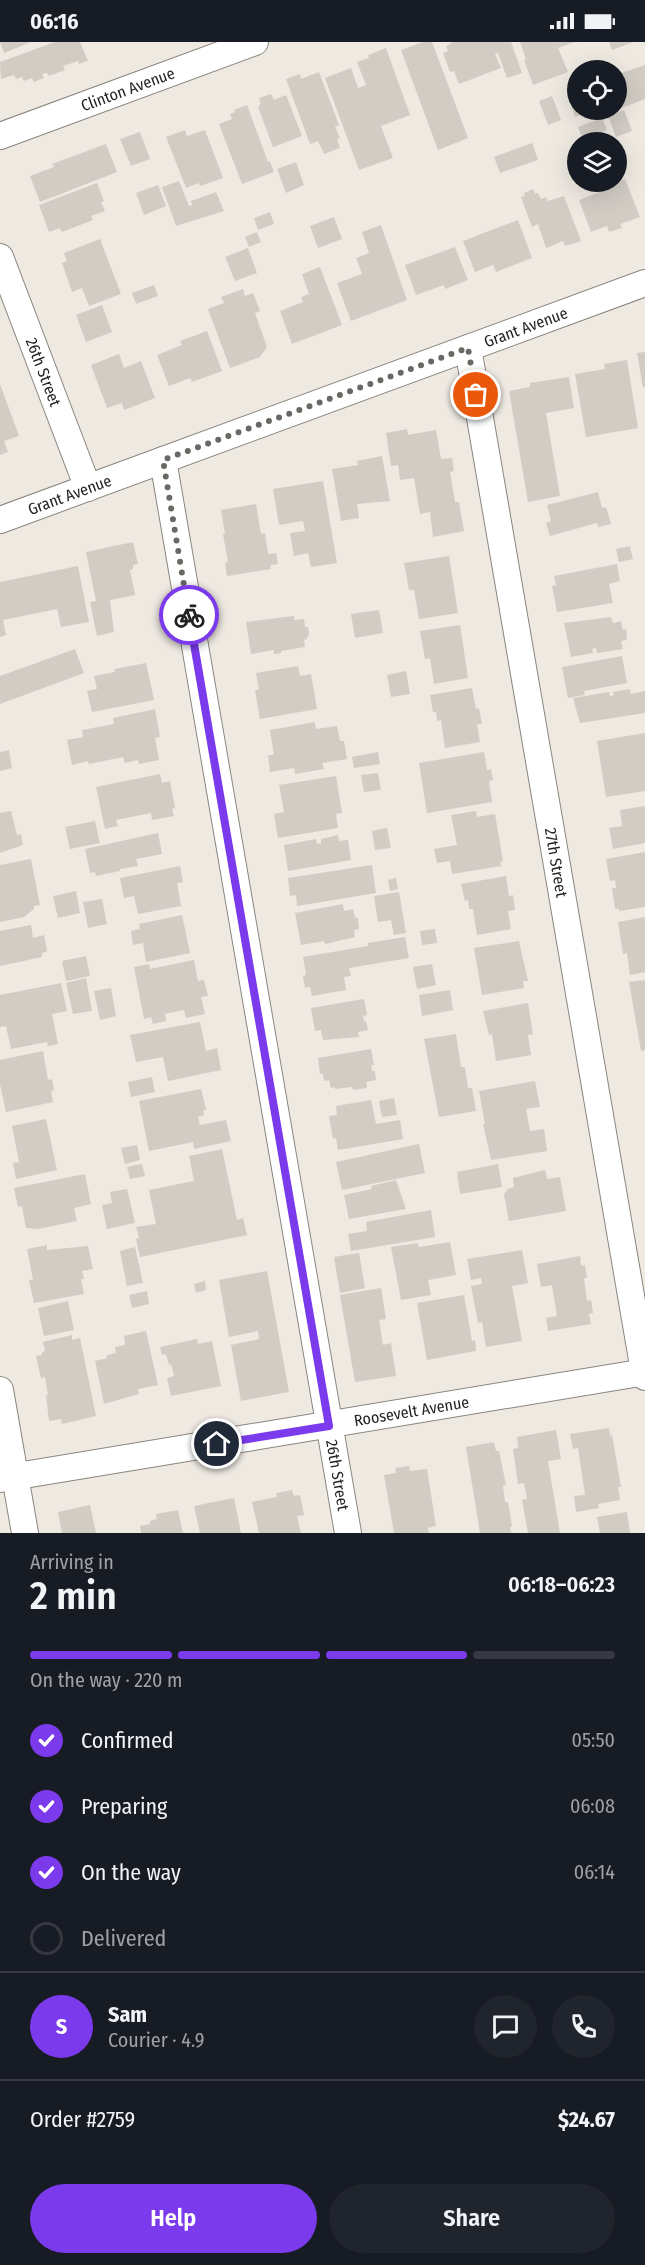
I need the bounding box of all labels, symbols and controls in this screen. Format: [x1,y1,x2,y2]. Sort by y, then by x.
text: 06:16 [30,8,79,35]
map controls [567,60,627,192]
button: locate [567,60,627,120]
street label: Clinton Avenue [78,63,177,115]
button: layers [567,132,627,192]
street label: Grant Avenue [481,303,570,351]
street label: 26th Street [22,335,65,410]
pin [450,369,501,420]
icon: bag [459,378,492,411]
street label: Grant Avenue [25,471,114,519]
courier [159,585,219,645]
icon: bike [173,599,206,632]
street label: 27th Street [541,826,571,900]
street label: Roosevelt Avenue [353,1392,470,1430]
pin [191,1418,242,1469]
icon: home [200,1427,233,1460]
street label: 26th Street [322,1438,353,1513]
text: Arriving in [30,1550,114,1574]
text: 06:18–06:23 [508,1571,615,1598]
text: 2 min [30,1573,117,1619]
text: On the way · 220 m [30,1668,183,1692]
icon: check [30,1724,63,1757]
text: Confirmed [81,1727,174,1754]
text: 05:50 [571,1728,615,1752]
icon: check [30,1790,63,1823]
text: Preparing [81,1793,167,1820]
text: 06:08 [570,1794,615,1818]
icon: check [30,1856,63,1889]
text: On the way [81,1859,181,1886]
text: 06:14 [574,1860,615,1884]
text: Delivered [81,1925,166,1952]
button: chat [474,1995,537,2058]
button: phone [552,1995,615,2058]
text: Sam [108,2001,147,2028]
text: S [56,2013,67,2040]
text: Courier · 4.9 [108,2028,204,2052]
text: Order #2759 [30,2106,135,2133]
text: $24.67 [558,2106,615,2133]
button: Help [30,2184,317,2253]
button: Share [329,2184,615,2253]

